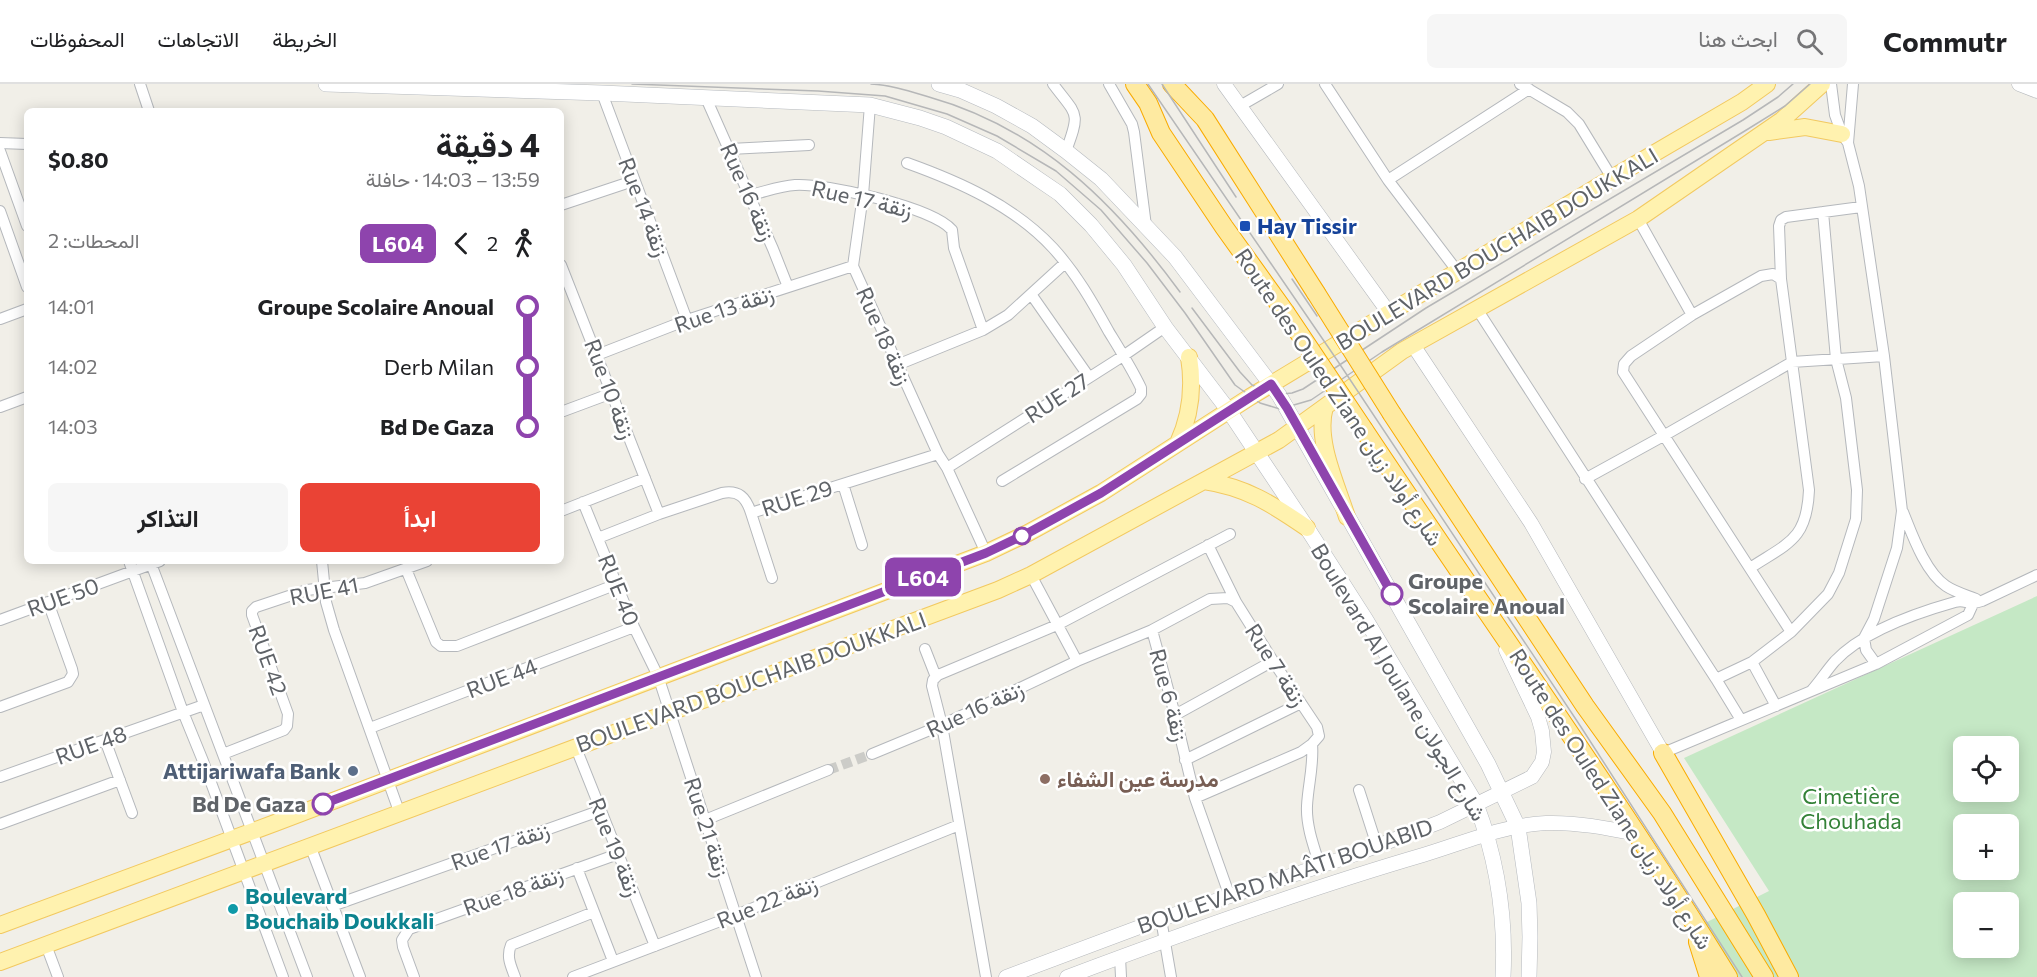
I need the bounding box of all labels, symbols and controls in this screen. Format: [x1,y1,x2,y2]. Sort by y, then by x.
search box [1427,14,1847,68]
text: Commutr [1883,24,2007,58]
text: ابحث هنا [1698,25,1778,52]
icon: search [1793,25,1826,58]
text: المحفوظات [30,26,125,51]
text: الاتجاهات [158,26,239,51]
text: الخريطة [272,26,337,51]
text: 4 دقيقة [436,123,540,164]
street label: Rue 16 زنقة [714,139,782,245]
street label: BOULEVARD BOUCHAIB DOUKKALI [1331,141,1663,356]
text: $0.80 [48,146,109,173]
street label: Rue 14 زنقة [612,153,676,261]
text: 13:59 – 14:03 · حافلة [366,167,540,191]
street label: Rue 17 زنقة [809,174,915,224]
place label: Hay Tissir [1257,212,1357,239]
marker: Hay Tissir [1238,219,1252,233]
icon: back [445,227,478,260]
icon: walk [507,227,540,260]
text: المحطات: 2 [48,228,139,252]
text: L604 [372,231,424,256]
text: 2 [487,231,498,255]
street label: Route des Ouled Ziane شارع أولاد زيان [1228,243,1449,552]
street label: Rue 13 زنقة [670,279,778,339]
street label: Rue 18 زنقة [850,283,918,389]
text: Groupe Scolaire Anoual [258,293,494,320]
text: 14:01 [48,294,95,318]
street label: Rue 10 زنقة [578,335,642,443]
text: Derb Milan [384,353,494,380]
text: 14:02 [48,354,97,378]
street label: RUE 27 [1019,367,1094,428]
text: Bd De Gaza [380,413,494,440]
text: 14:03 [48,414,98,438]
street label: RUE 29 [758,473,836,522]
button: التذاكر [48,483,288,552]
button: ابدأ [300,483,540,552]
unlabelled marker [1013,527,1031,545]
street label: Boulevard Al Joulane شارع الجولان [1304,538,1493,826]
street label: RUE 40 [593,550,646,630]
line badge: L604 [881,558,965,596]
text: L604 [897,565,949,590]
place label: Groupe Scolaire Anoual [1408,567,1565,619]
street label: RUE 50 [23,571,103,622]
street label: RUE 41 [287,571,361,610]
marker: Groupe Scolaire Anoual [1381,583,1403,605]
street label: BOULEVARD BOUCHAIB DOUKKALI [572,605,930,758]
street label: Rue 7 زنقة [1239,618,1313,712]
street label: RUE 42 [243,621,294,699]
street label: Route des Ouled Ziane شارع أولاد زيان [1502,643,1719,955]
street label: Rue 6 زنقة [1143,646,1195,744]
street label: RUE 44 [462,652,541,703]
street label: Rue 16 زنقة [922,674,1028,744]
street label: RUE 48 [51,719,130,770]
map controls [1953,736,2019,958]
button: locate [1953,736,2019,802]
place label: Attijariwafa Bank [163,757,341,784]
marker: Attijariwafa Bank [346,764,360,778]
place label: مدرسة عين الشفاء [1057,765,1219,793]
marker: مدرسة عين الشفاء [1038,772,1052,786]
street label: Rue 21 زنقة [678,774,736,880]
park label: Cimetière Chouhada [1800,782,1902,834]
place label: Bd De Gaza [192,790,306,817]
marker: Bd De Gaza [312,793,334,815]
street label: Rue 19 زنقة [582,793,648,901]
street label: BOULEVARD MAÂTI BOUABID [1133,812,1436,939]
button: + [1953,814,2019,880]
street label: Rue 17 زنقة [447,815,553,877]
street label: Rue 18 زنقة [459,860,567,922]
street label: Rue 22 زنقة [713,869,821,935]
place label: Boulevard Bouchaib Doukkali [245,882,434,934]
button: − [1953,892,2019,958]
marker: Boulevard Bouchaib Doukkali [226,902,240,916]

